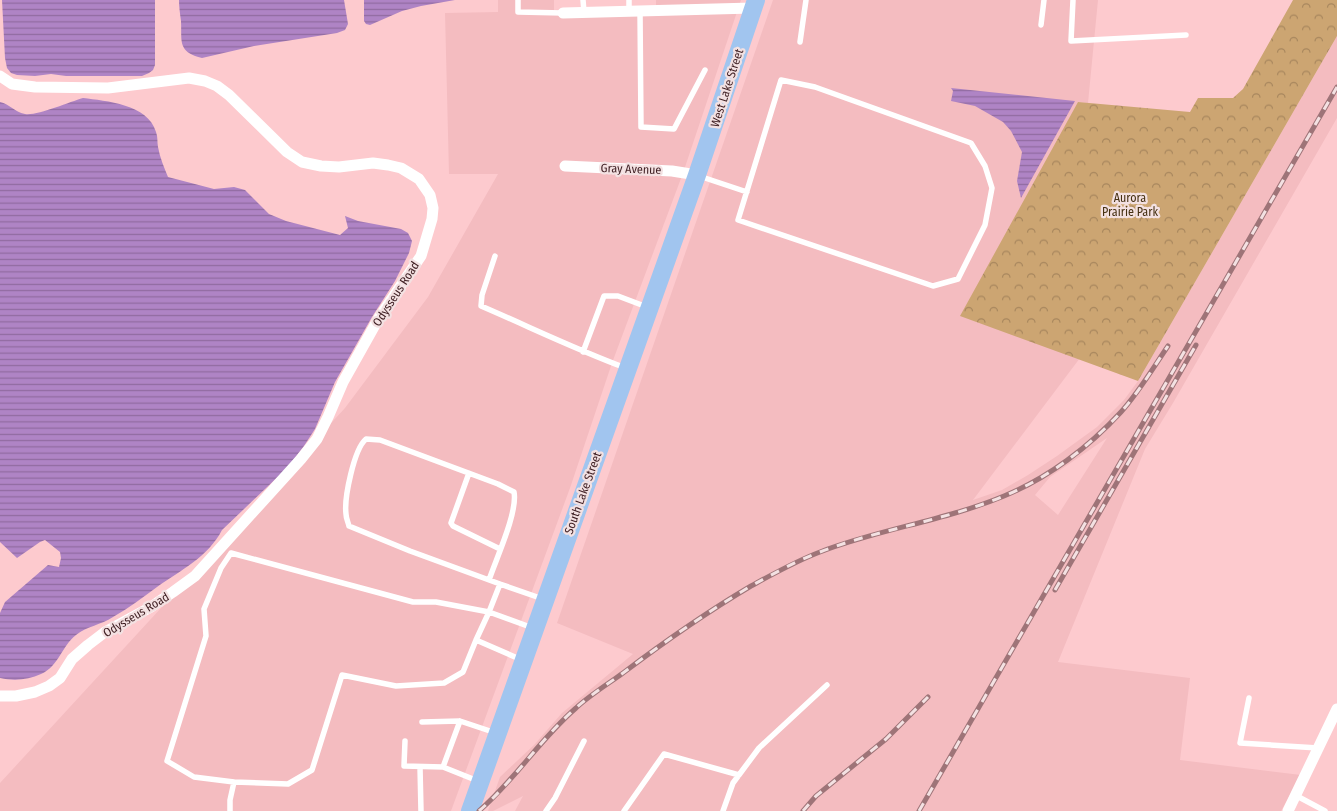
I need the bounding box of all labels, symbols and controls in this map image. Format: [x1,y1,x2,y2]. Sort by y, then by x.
street label: West Lake Street [708,47,746,129]
street label: Gray Avenue [600,161,662,177]
park label: Aurora Prairie Park [1102,191,1158,219]
street label: Odysseus Road [370,259,422,329]
street label: South Lake Street [562,450,604,536]
street label: Odysseus Road [101,590,171,640]

